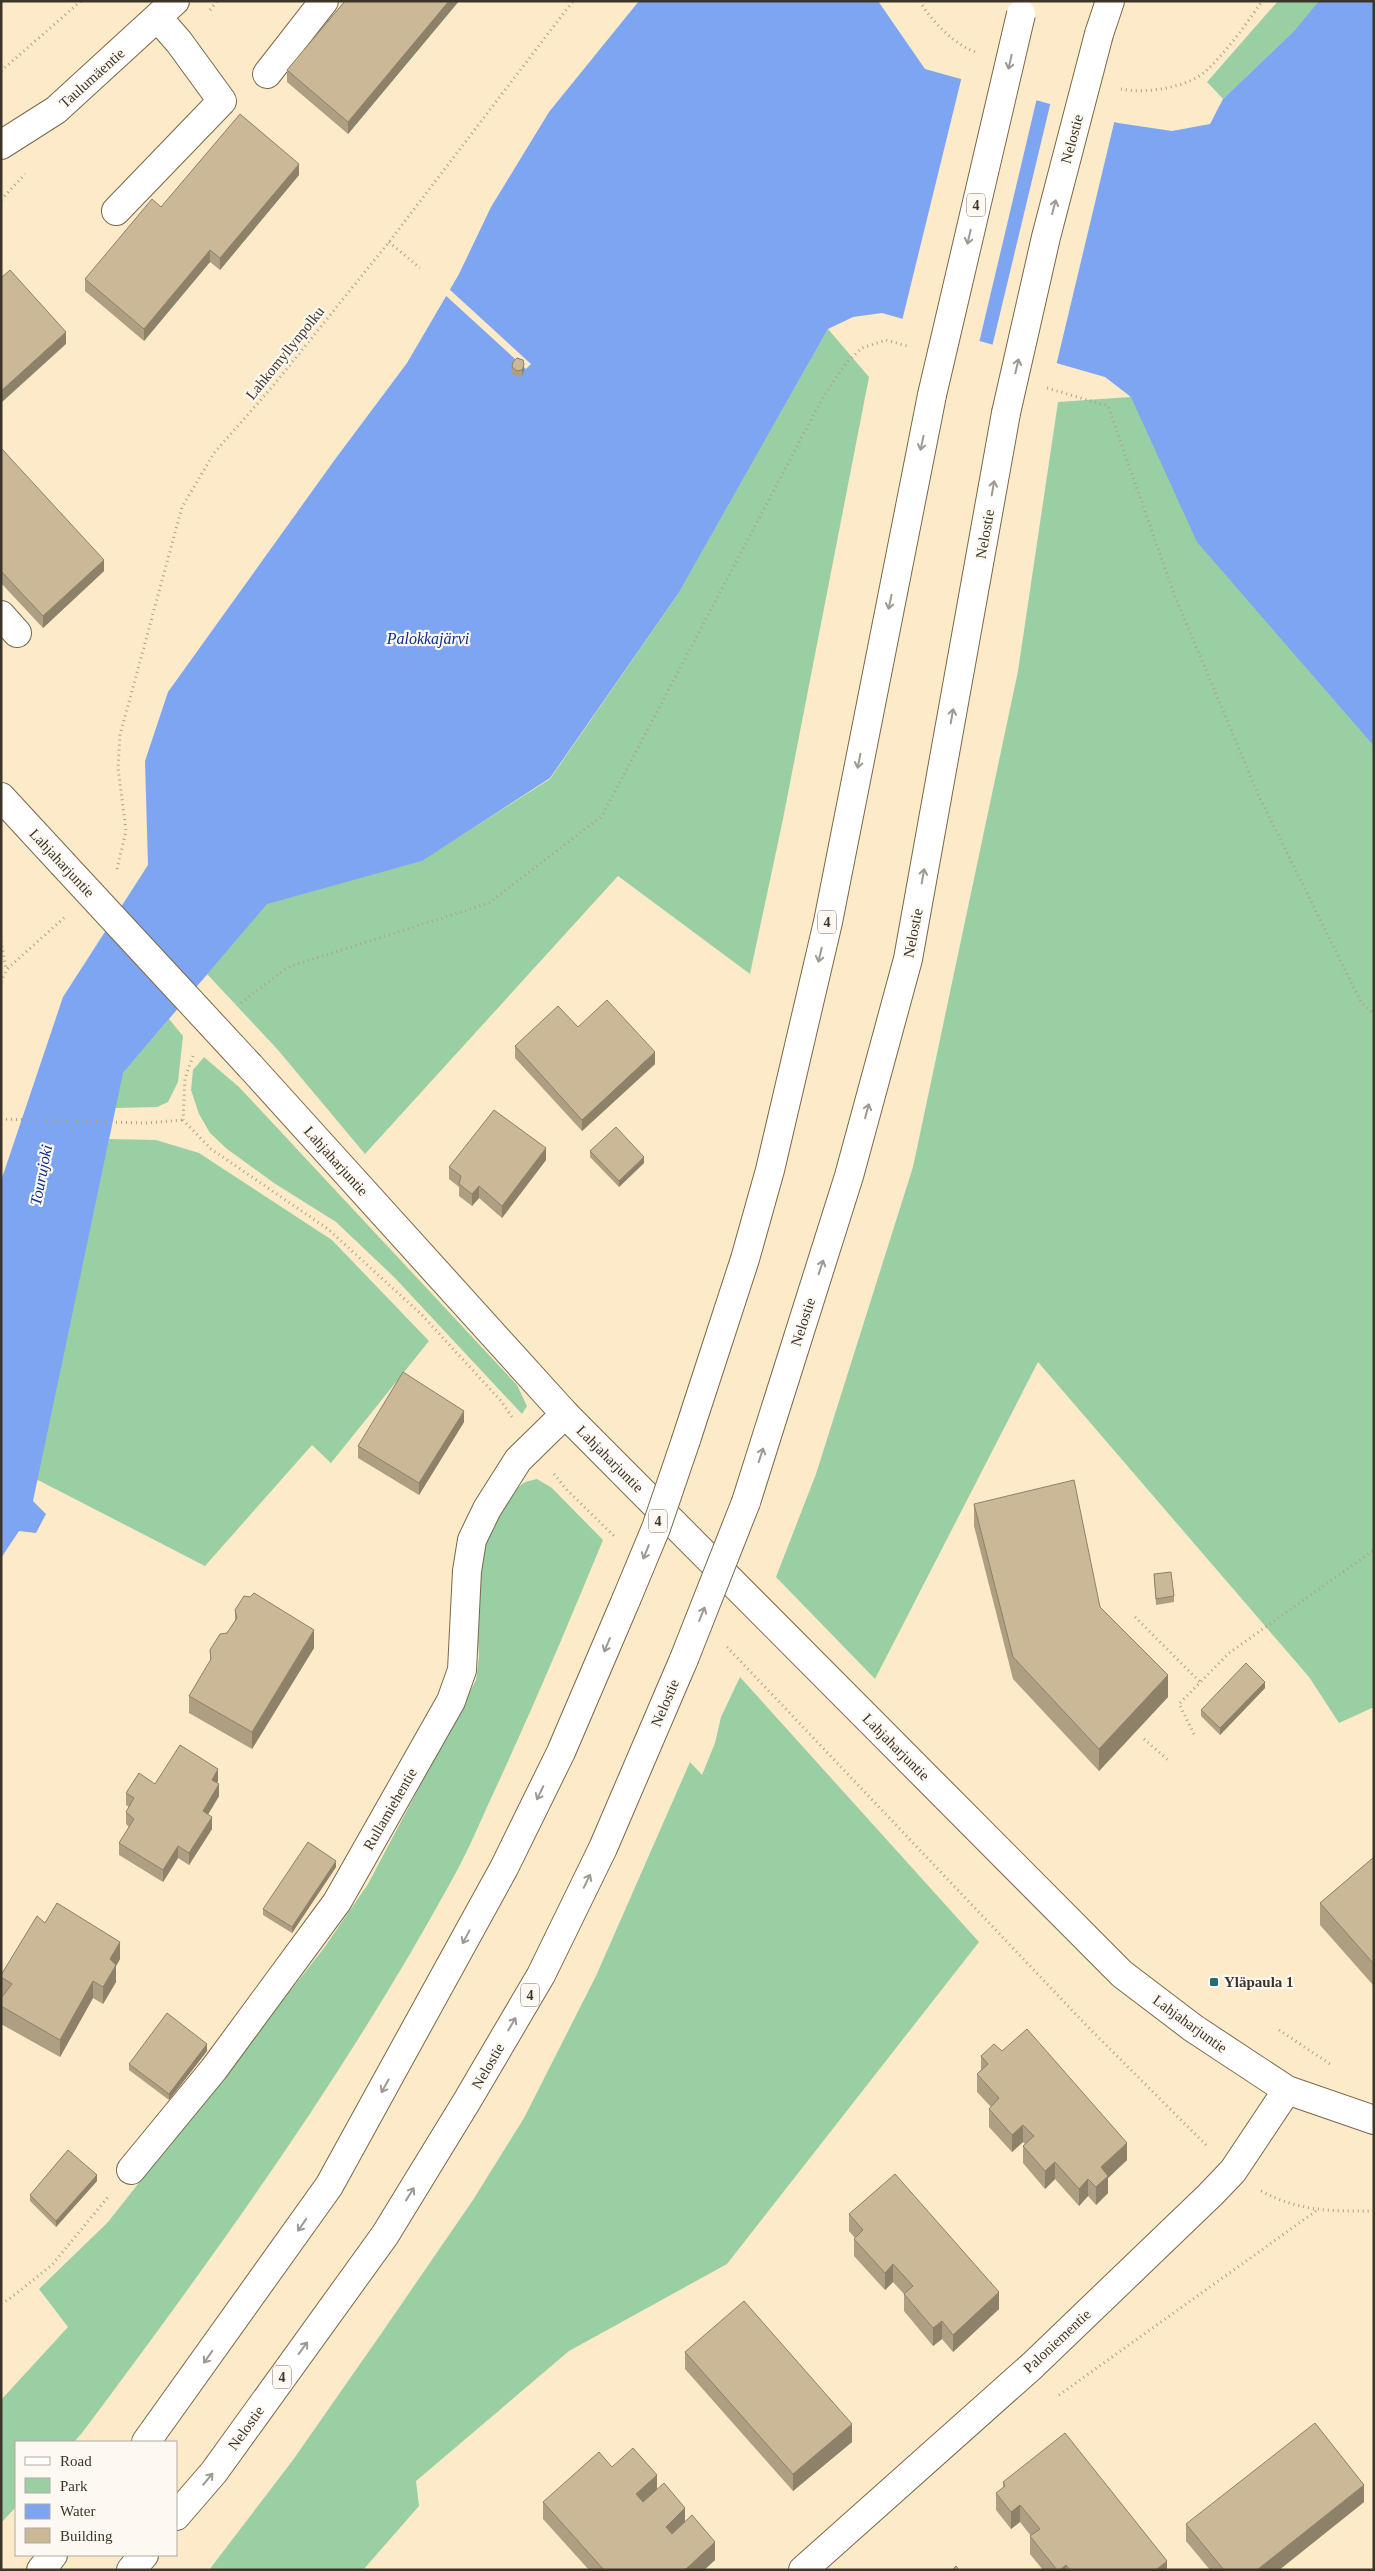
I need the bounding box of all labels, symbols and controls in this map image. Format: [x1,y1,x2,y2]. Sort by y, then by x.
street label: Taulumäentie [56,45,128,111]
one-way arrow [1005,53,1014,69]
street label: Nelostie [1058,112,1086,165]
road number: 4 [967,194,985,216]
one-way arrow [1049,200,1059,216]
one-way arrow [964,228,973,244]
street label: Lahkomyllynpolku [243,303,328,403]
one-way arrow [1013,358,1022,374]
one-way arrow [917,434,926,450]
one-way arrow [989,480,999,496]
street label: Nelostie [973,508,997,560]
one-way arrow [885,594,894,610]
water label: Palokkajärvi [386,630,469,648]
one-way arrow [947,709,957,725]
one-way arrow [853,753,863,769]
street label: Lahjaharjuntie [26,826,98,901]
one-way arrow [919,869,929,885]
street label: Nelostie [900,907,926,959]
road number: 4 [818,910,836,934]
one-way arrow [815,947,824,963]
one-way arrow [863,1104,872,1120]
street label: Lahjaharjuntie [301,1123,371,1199]
water label: Tourujoki [27,1143,56,1207]
one-way arrow [816,1259,826,1275]
street label: Nelostie [788,1295,818,1348]
street label: Lahjaharjuntie [573,1422,647,1496]
one-way arrow [756,1448,766,1464]
road number: 4 [649,1510,667,1532]
one-way arrow [641,1544,650,1559]
one-way arrow [698,1606,707,1622]
one-way arrow [601,1637,611,1652]
street label: Nelostie [648,1677,682,1729]
street label: Lahjaharjuntie [859,1710,933,1784]
street label: Rullamiehentie [360,1765,420,1853]
one-way arrow [535,1785,545,1800]
one-way arrow [583,1873,593,1888]
one-way arrow [461,1930,471,1945]
place label: Yläpaula 1 [1224,1974,1294,1990]
marker: Yläpaula 1 [1208,1976,1220,1988]
road number: 4 [521,1984,539,2006]
street label: Lahjaharjuntie [1150,1992,1230,2056]
one-way arrow [508,2018,518,2032]
street label: Nelostie [469,2040,508,2092]
one-way arrow [380,2078,390,2092]
one-way arrow [406,2187,416,2201]
one-way arrow [297,2217,307,2231]
street label: Paloniementie [1020,2306,1094,2376]
one-way arrow [298,2342,309,2355]
one-way arrow [203,2350,213,2364]
road number: 4 [273,2366,291,2388]
street label: Nelostie [225,2403,267,2453]
legend [15,2441,178,2556]
text: Road [60,2453,92,2469]
one-way arrow [202,2473,213,2486]
text: Park [60,2478,88,2494]
text: Water [60,2503,95,2519]
text: Building [60,2528,113,2544]

